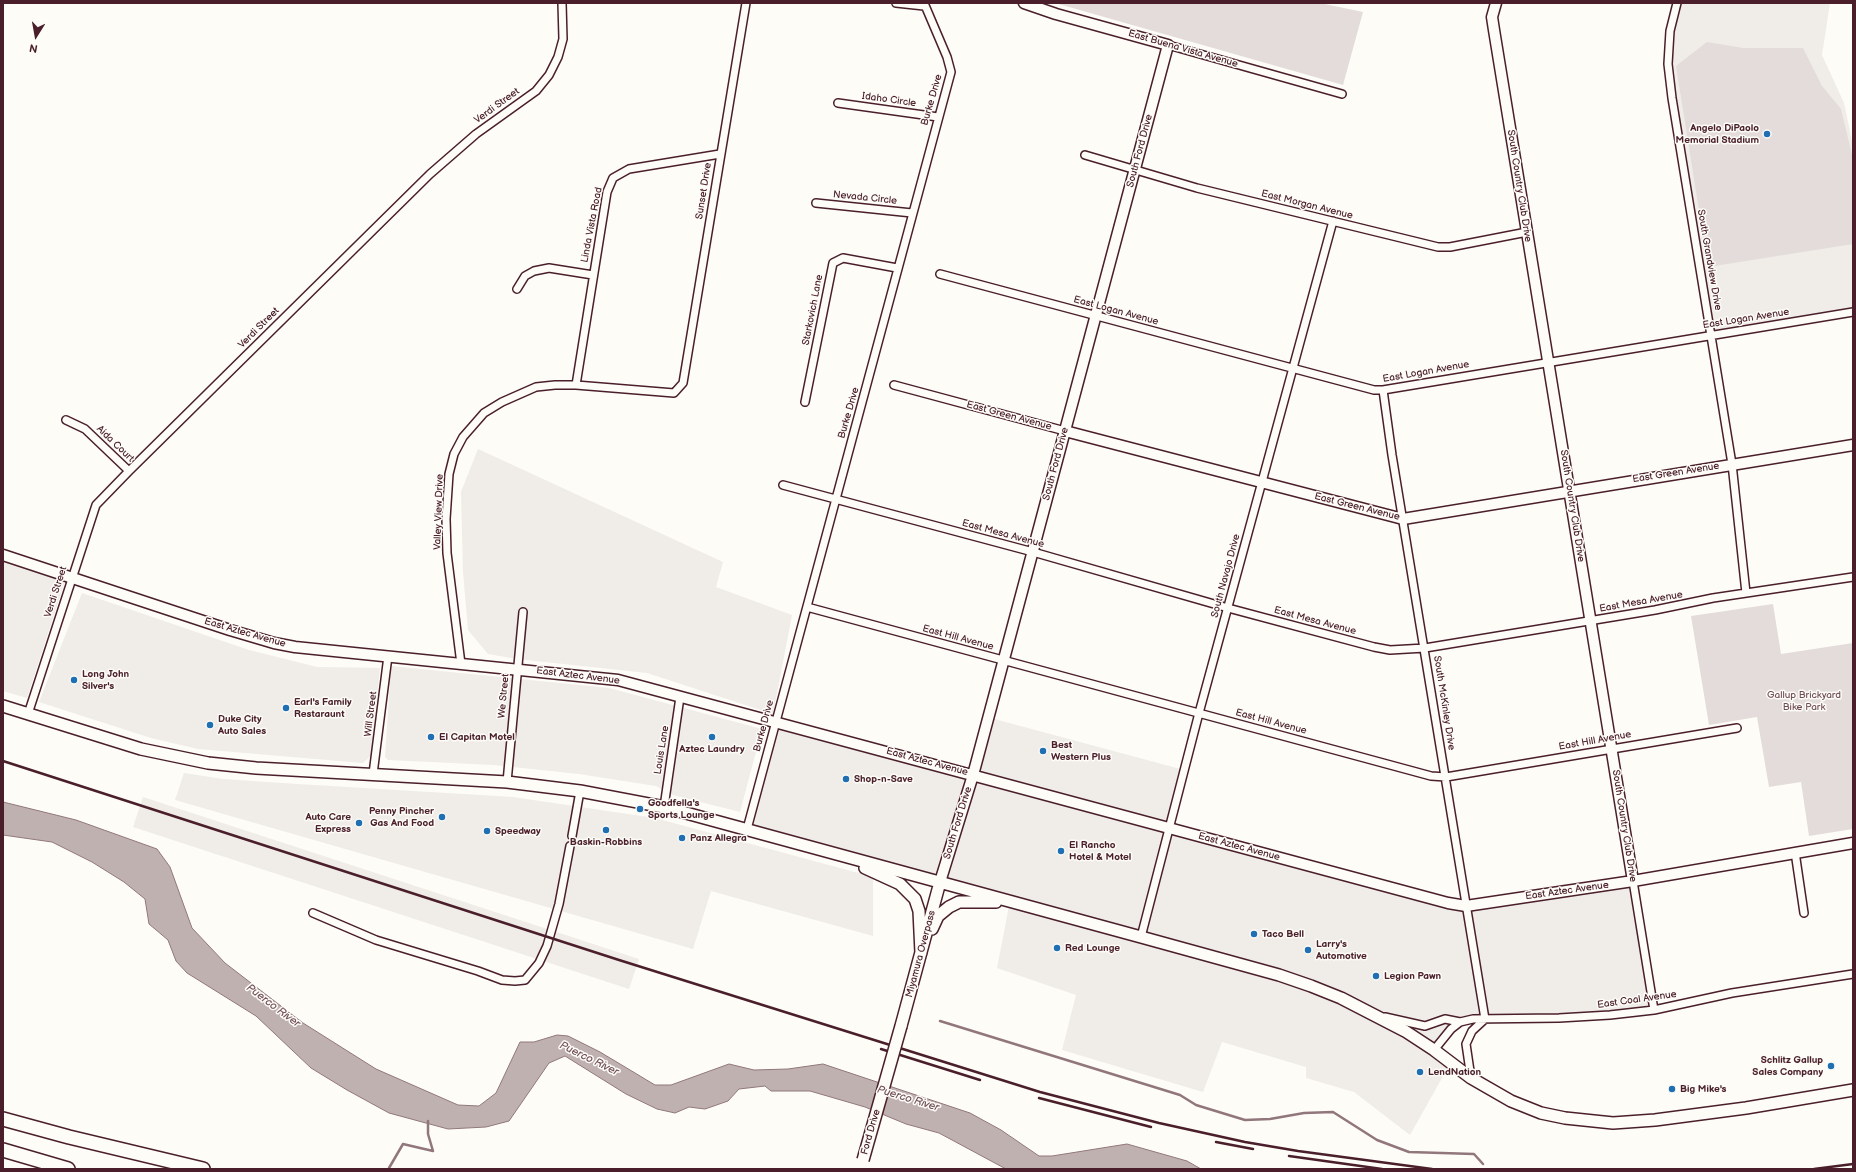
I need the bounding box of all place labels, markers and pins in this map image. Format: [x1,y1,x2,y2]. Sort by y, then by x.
place label: Angelo DiPaolo Memorial Stadium [1676,122,1759,146]
marker: Angelo DiPaolo Memorial Stadium [1762,129,1772,139]
place label: Long John Silver's [82,668,129,692]
marker: Long John Silver's [69,675,79,685]
place label: Earl's Family Restaraunt [294,696,352,720]
marker: Earl's Family Restaraunt [281,703,291,713]
place label: Duke City Auto Sales [218,713,266,736]
marker: Duke City Auto Sales [205,720,215,730]
place label: El Capitan Motel [439,731,515,743]
marker: El Capitan Motel [426,732,436,742]
marker: Aztec Laundry [707,732,717,742]
place label: Best Western Plus [1051,739,1111,762]
place label: Aztec Laundry [679,743,745,755]
marker: Best Western Plus [1038,746,1048,756]
place label: Shop-n-Save [854,773,913,785]
marker: Shop-n-Save [841,774,851,784]
place label: Goodfella's Sports Lounge [648,797,715,820]
marker: Goodfella's Sports Lounge [635,804,645,814]
place label: Penny Pincher Gas And Food [369,805,434,828]
place label: Auto Care Express [305,811,351,834]
marker: Penny Pincher Gas And Food [437,812,447,822]
marker: Auto Care Express [354,818,364,828]
place label: Speedway [495,825,541,837]
marker: Baskin-Robbins [601,825,611,835]
marker: Speedway [482,826,492,836]
place label: Panz Allegra [690,832,747,844]
marker: Panz Allegra [677,833,687,843]
place label: Baskin-Robbins [570,836,642,848]
place label: El Rancho Hotel & Motel [1069,839,1131,862]
marker: El Rancho Hotel & Motel [1056,846,1066,856]
place label: Taco Bell [1262,928,1304,940]
marker: Taco Bell [1249,929,1259,939]
place label: Larry's Automotive [1316,938,1367,962]
place label: Red Lounge [1065,942,1120,954]
marker: Red Lounge [1052,943,1062,953]
marker: Larry's Automotive [1303,945,1313,955]
place label: Legion Pawn [1384,970,1441,982]
marker: Legion Pawn [1371,971,1381,981]
place label: Schlitz Gallup Sales Company [1752,1054,1823,1078]
marker: Schlitz Gallup Sales Company [1826,1061,1836,1071]
place label: LendNation [1428,1066,1481,1078]
marker: LendNation [1415,1067,1425,1077]
place label: Big Mike's [1680,1083,1726,1095]
marker: Big Mike's [1667,1084,1677,1094]

